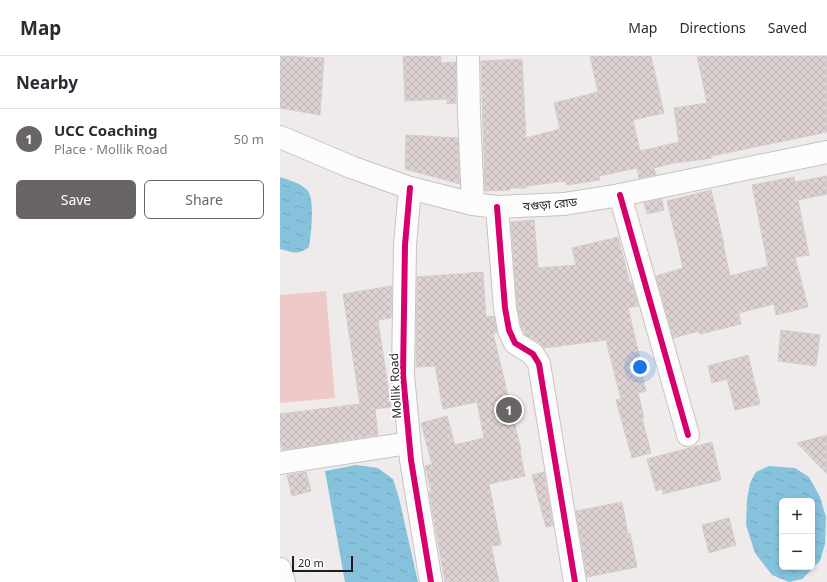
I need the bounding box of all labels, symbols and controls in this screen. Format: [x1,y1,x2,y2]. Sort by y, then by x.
text: Map [20,15,61,41]
text: Map [628,18,657,37]
text: Directions [679,18,746,37]
text: Saved [768,18,807,37]
text: Nearby [16,71,78,94]
text: UCC Coaching [54,120,157,140]
text: 1 [25,130,33,148]
text: 50 m [234,130,264,148]
text: Place · Mollik Road [54,140,168,158]
button: Save [16,180,136,219]
button: Share [144,180,264,219]
street label: বগুড়া রোড [521,193,578,215]
street label: Mollik Road [385,353,405,419]
your location [630,357,650,377]
pin: 1 [496,395,522,425]
map controls [779,498,815,570]
button: + [779,498,815,534]
button: − [779,534,815,570]
scale bar [292,554,353,573]
text: 20 m [298,555,324,570]

